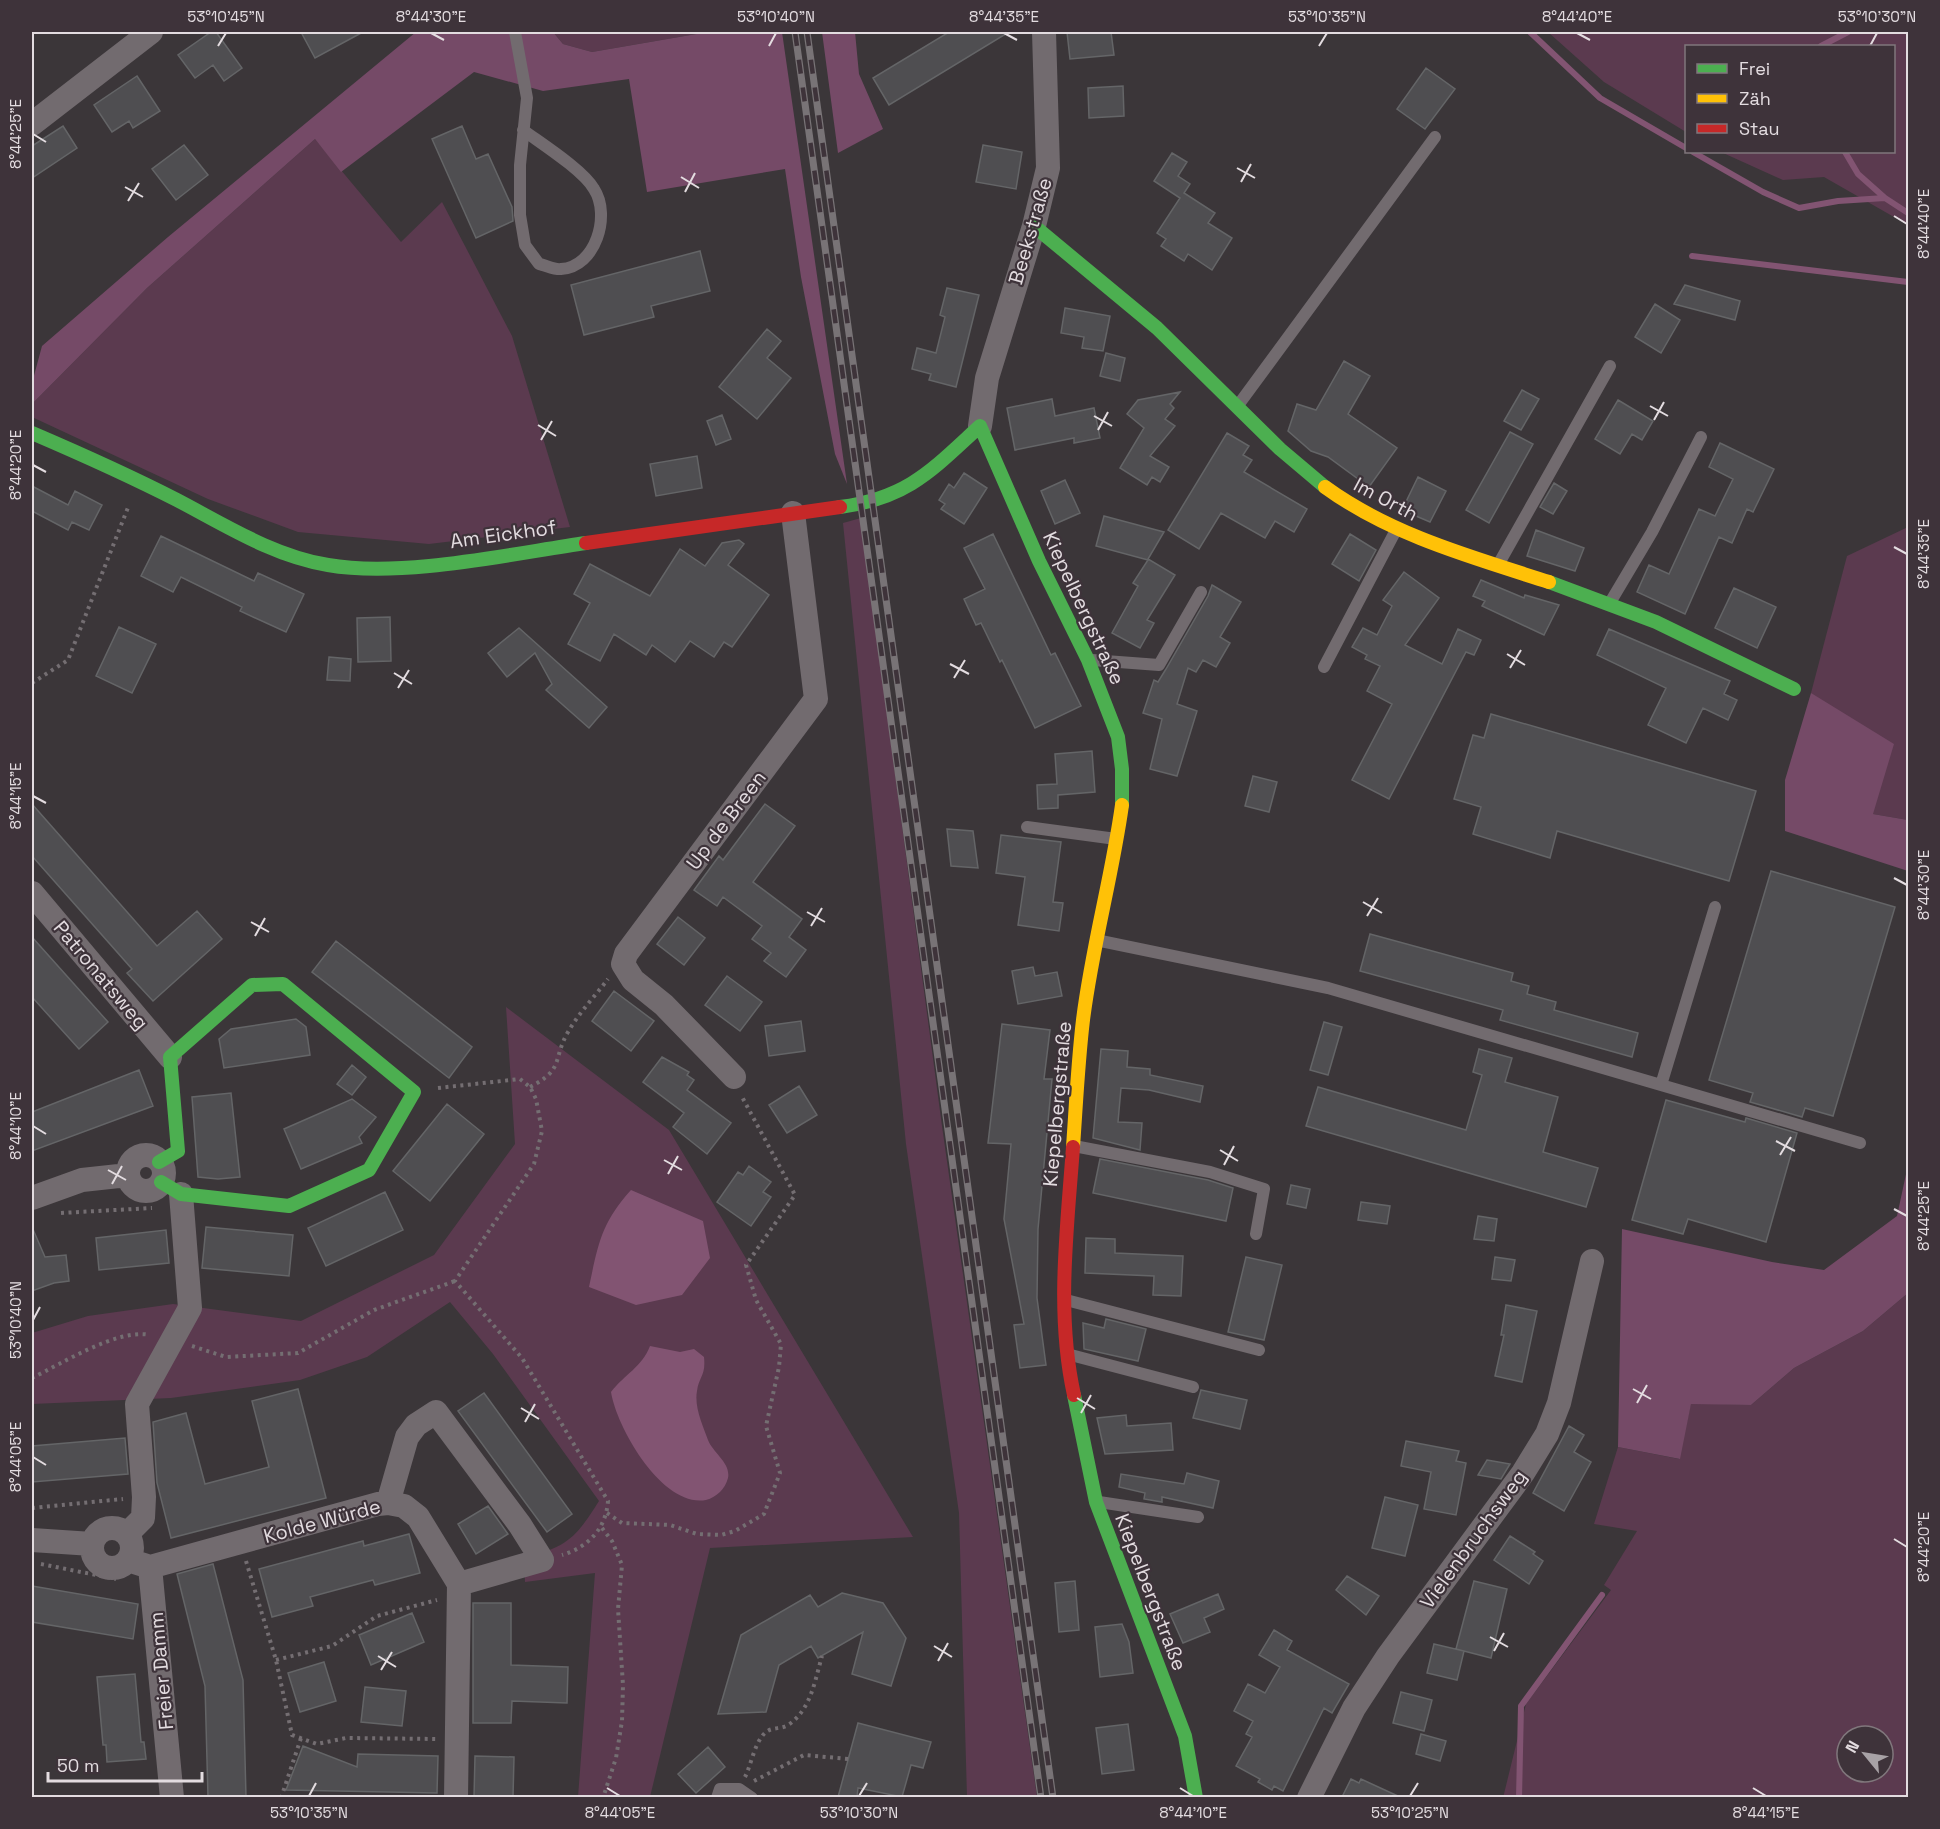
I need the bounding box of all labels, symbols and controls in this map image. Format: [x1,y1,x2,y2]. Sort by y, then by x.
text: 53°10'45"N [187,7,265,26]
text: 8°44'30"E [396,7,466,26]
text: 53°10'40"N [737,7,815,26]
text: 8°44'35"E [969,7,1039,26]
text: 53°10'35"N [1288,7,1366,26]
text: 8°44'40"E [1542,7,1612,26]
text: 53°10'30"N [1838,7,1916,26]
legend [1685,45,1895,153]
text: Frei [1739,57,1770,80]
text: Zäh [1739,87,1771,110]
text: 8°44'25"E [6,99,25,169]
text: Stau [1739,117,1779,140]
street label: Beekstraße [1002,175,1058,287]
text: 8°44'40"E [1914,189,1933,259]
text: 8°44'20"E [6,430,25,500]
street label: Im Orth [1349,471,1423,527]
street label: Am Eickhof [448,514,558,554]
text: 8°44'35"E [1914,519,1933,589]
street label: Kiepelbergstraße [1037,527,1131,689]
text: 8°44'15"E [6,762,25,830]
street label: Up de Breen [680,765,772,875]
text: 8°44'30"E [1914,850,1933,920]
street label: Patronatsweg [48,915,154,1035]
street label: Kiepelbergstraße [1037,1020,1077,1188]
text: 8°44'10"E [6,1092,25,1160]
text: 8°44'25"E [1914,1181,1933,1251]
text: 53°10'40"N [6,1281,25,1359]
text: 8°44'05"E [6,1422,25,1492]
street label: Vielenbruchsweg [1414,1464,1532,1614]
street label: Kolde Würde [261,1493,383,1549]
street label: Kiepelbergstraße [1109,1510,1193,1674]
text: 8°44'20"E [1914,1512,1933,1582]
street label: Freier Damm [143,1611,179,1731]
north arrow [1835,1724,1895,1784]
text: N [1841,1737,1864,1757]
scale bar [48,1745,202,1783]
text: 50 m [57,1754,99,1777]
text: 53°10'35"N [270,1803,348,1822]
text: 8°44'05"E [585,1803,655,1822]
text: 53°10'30"N [820,1803,898,1822]
text: 8°44'10"E [1159,1803,1227,1822]
text: 53°10'25"N [1371,1803,1449,1822]
text: 8°44'15"E [1732,1803,1800,1822]

